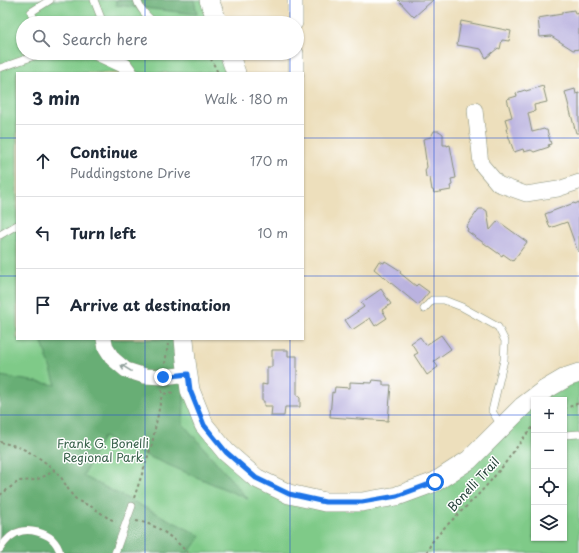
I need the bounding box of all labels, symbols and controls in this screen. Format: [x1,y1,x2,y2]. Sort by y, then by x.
search box [16,16,304,60]
icon: search [30,27,52,49]
text: Search here [62,27,148,50]
text: 3 min [32,85,80,111]
text: Walk · 180 m [205,89,288,108]
text: Continue [70,140,138,163]
icon: ahead [32,150,54,172]
text: 170 m [250,151,288,170]
text: Puddingstone Drive [70,163,191,182]
text: Turn left [70,221,136,244]
icon: left [32,222,54,244]
text: 10 m [258,223,288,242]
text: Arrive at destination [70,293,231,316]
icon: arrive [32,294,54,316]
one-way arrow [120,364,132,372]
route end [154,368,172,386]
map controls [531,397,567,541]
button: + [531,397,567,433]
button: − [531,433,567,469]
park label: Frank G. Bonelli Regional Park [57,434,149,466]
street label: Bonelli Trail [443,453,503,515]
button: locate [531,469,567,505]
route start [426,473,444,491]
button: layers [531,505,567,541]

